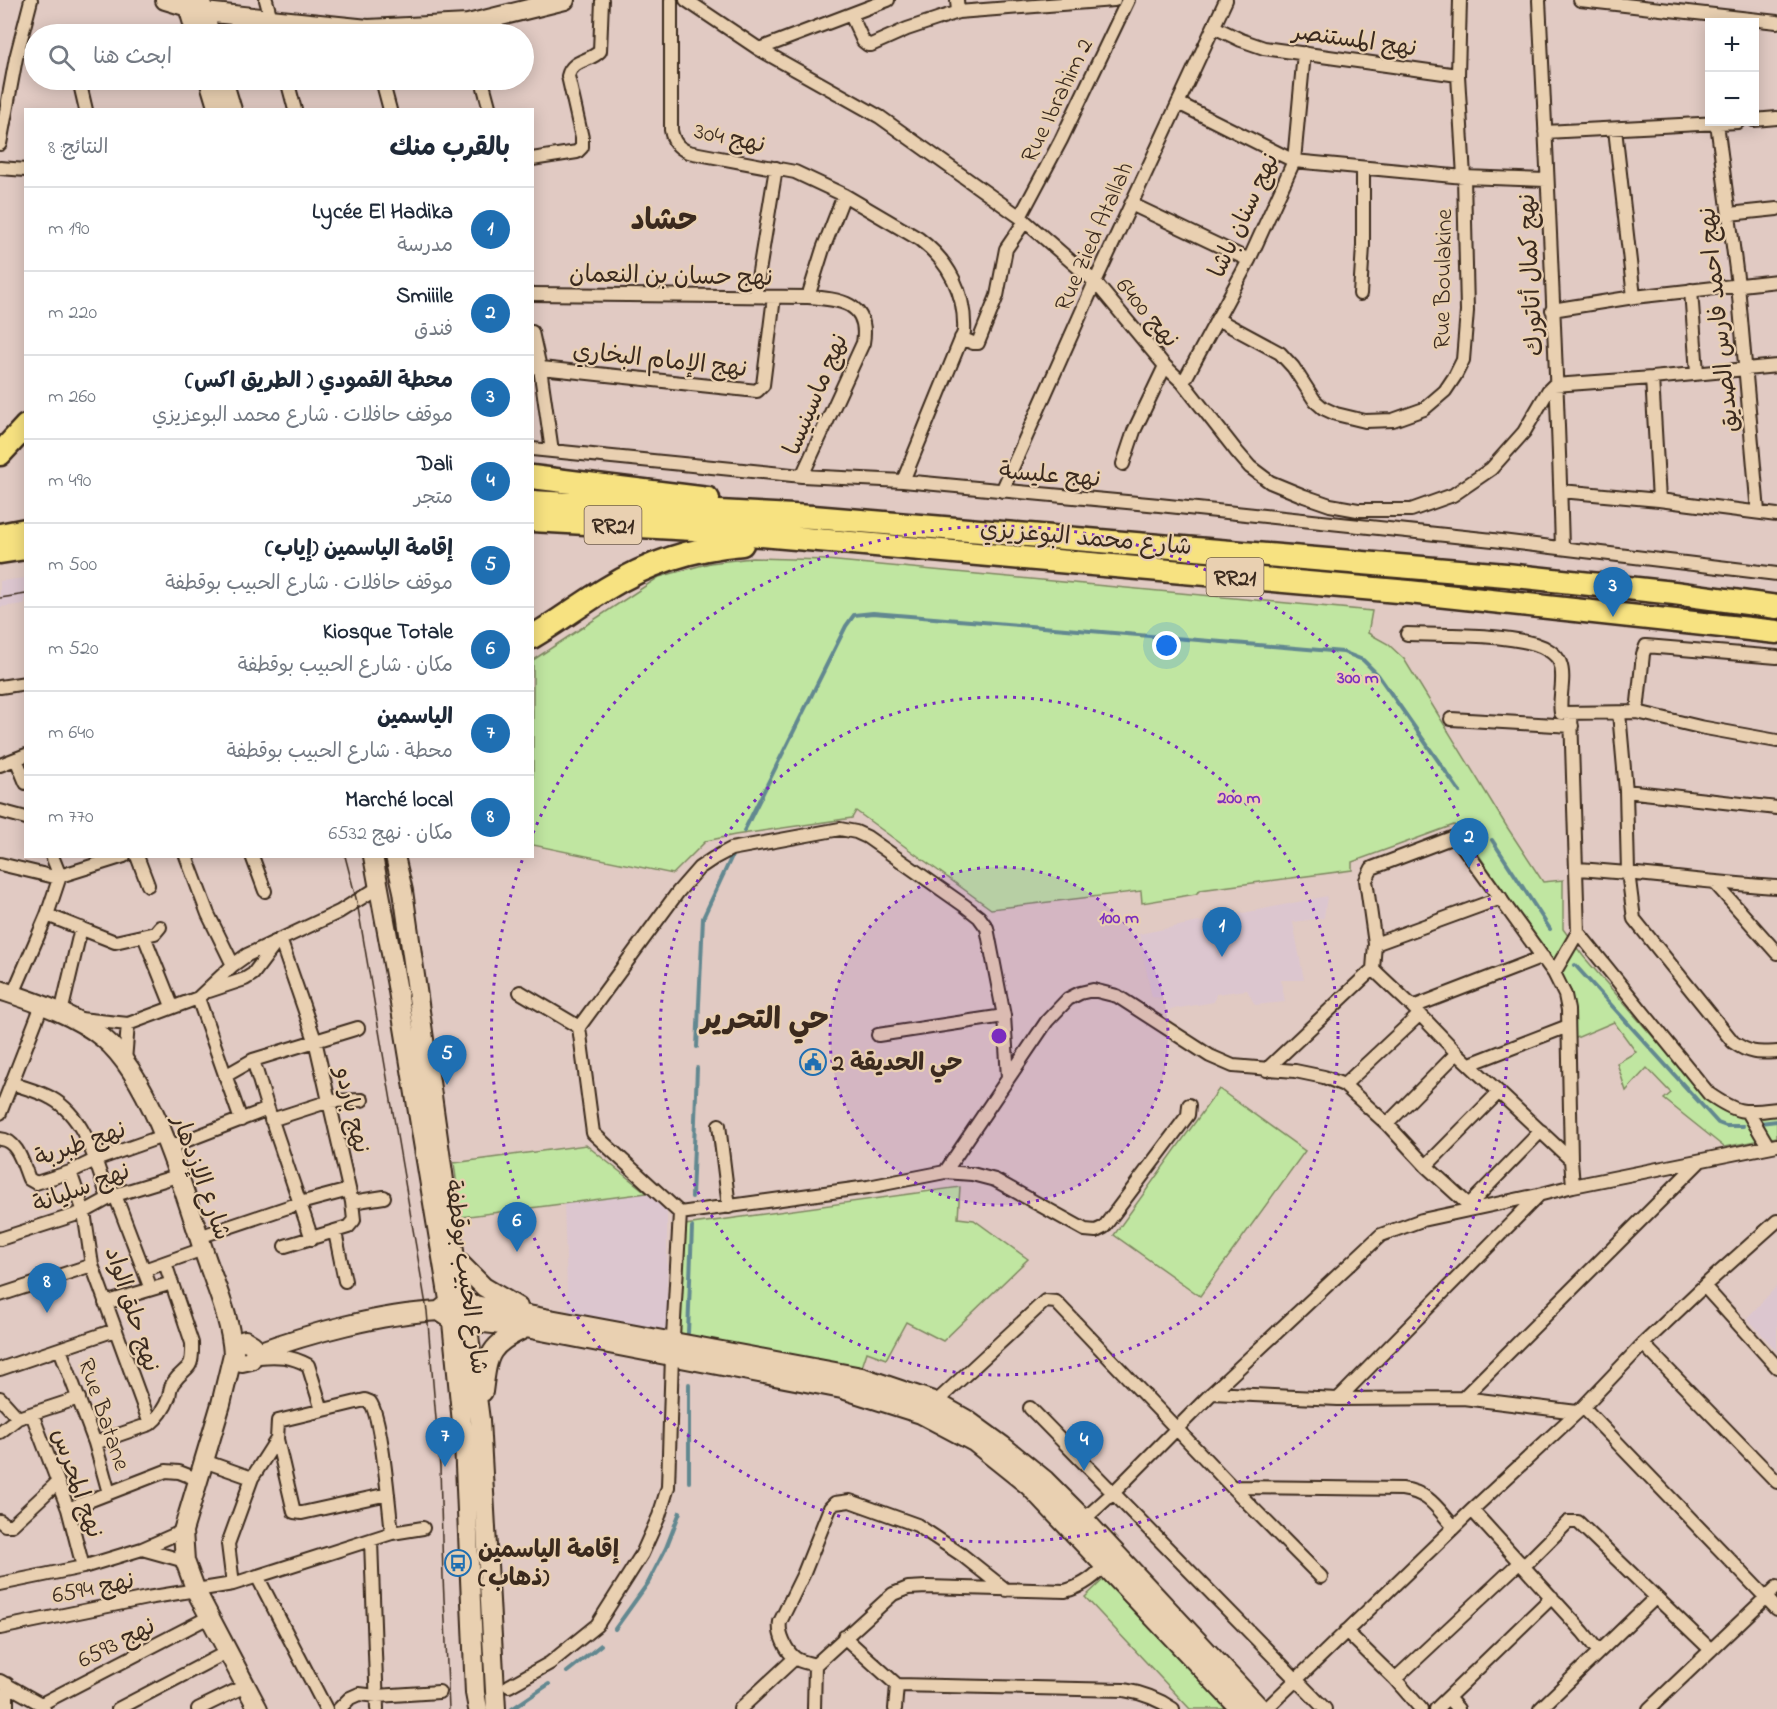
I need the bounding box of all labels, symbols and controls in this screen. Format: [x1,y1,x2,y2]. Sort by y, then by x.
street label: نهج المستنصر [1288,15,1419,67]
map controls [1705,18,1759,126]
button: + [1705,18,1759,72]
search box [24,24,534,90]
street label: Rue Ibrahim 2 [1013,33,1104,169]
icon: search [45,41,78,74]
text: ابحث هنا [93,42,172,74]
button: − [1705,72,1759,126]
street label: نهج 304 [691,115,768,164]
text: بالقرب منك [389,130,510,168]
text: النتائج: 8 [48,134,108,163]
street label: نهج سنان باشا [1201,148,1289,284]
street label: Rue Zied Atallah [1047,157,1144,317]
street label: نهج كمال أتاتورك [1511,193,1554,357]
text: Lycée El Hadika [312,197,453,229]
district label: حشاد [631,200,697,244]
street label: نهج احمد فارس الصديق [1691,205,1750,434]
street label: Rue Boulakine [1426,208,1463,350]
text: 190 m [48,215,90,244]
text: 1 [487,215,494,244]
text: مدرسة [397,232,453,261]
street label: نهج حسان بن النعمان [569,258,773,297]
street label: نهج 6400 [1106,271,1186,357]
text: Smiiile [396,281,453,313]
text: 220 m [48,299,97,328]
text: 2 [486,299,495,328]
text: فندق [414,316,453,345]
street label: نهج ماسينيسا [776,329,859,461]
street label: نهج الإمام البخاري [571,335,749,388]
text: محطة القمودي ( الطريق اكس) [185,366,453,398]
text: 260 m [48,383,96,412]
text: 3 [486,383,495,412]
text: موقف حافلات · شارع محمد البوعزيزي [152,402,453,431]
text: Dali [417,449,453,481]
street label: نهج عليسة [997,455,1102,498]
text: 490 m [48,467,91,496]
text: 4 [486,467,495,496]
text: متجر [414,484,453,513]
road number: RR21 [584,506,642,544]
street label: شارع محمد البوعزيزي [978,513,1193,566]
text: إقامة الياسمين (إياب) [265,534,453,566]
text: 500 m [48,551,97,580]
text: 5 [485,551,496,580]
road number: RR21 [1206,558,1264,596]
pin: 3 [1594,568,1632,617]
text: موقف حافلات · شارع الحبيب بوقطفة [165,570,453,599]
text: Kiosque Totale [323,617,453,649]
your location [1152,631,1181,660]
text: 520 m [48,635,99,664]
text: 6 [486,635,495,664]
text: مكان · شارع الحبيب بوقطفة [238,652,453,681]
text: 300 m [1336,666,1379,692]
text: الياسمين [377,702,453,734]
text: 640 m [48,719,94,748]
text: 7 [486,719,495,748]
text: محطة · شارع الحبيب بوقطفة [227,738,453,767]
text: Marché local [345,785,453,817]
text: 200 m [1217,786,1261,812]
text: 770 m [48,803,94,832]
text: 8 [487,803,494,832]
pin: 2 [1450,818,1488,868]
text: مكان · نهج 6532 [328,820,453,849]
text: 100 m [1099,906,1139,932]
pin: 1 [1202,908,1242,957]
district label: حي التحرير [698,999,829,1044]
centre of rings [989,1026,1009,1046]
pin: 5 [428,1036,466,1085]
public building icon: حي الحديقة 2 [798,1047,828,1077]
place label: حي الحديقة 2 [831,1047,962,1083]
street label: نهج باردو [323,1062,377,1157]
street label: شارع الإزدهار [160,1109,239,1246]
street label: نهج طبربة [30,1113,131,1177]
street label: نهج سليانة [28,1155,135,1224]
street label: شارع الحبيب بوقطفة [434,1178,496,1377]
pin: 6 [498,1202,536,1252]
street label: نهج حلق الواد [94,1243,167,1377]
pin: 8 [28,1264,66,1313]
street label: Rue Batane [67,1354,138,1476]
pin: 7 [426,1418,464,1467]
pin: 4 [1064,1422,1104,1471]
street label: نهج المحرس [41,1424,111,1543]
place label: إقامة الياسمين (ذهاب) [478,1534,619,1597]
bus stop icon: إقامة الياسمين (ذهاب) [443,1548,473,1578]
street label: نهج 6594 [49,1564,138,1615]
street label: نهج 6593 [72,1610,162,1679]

